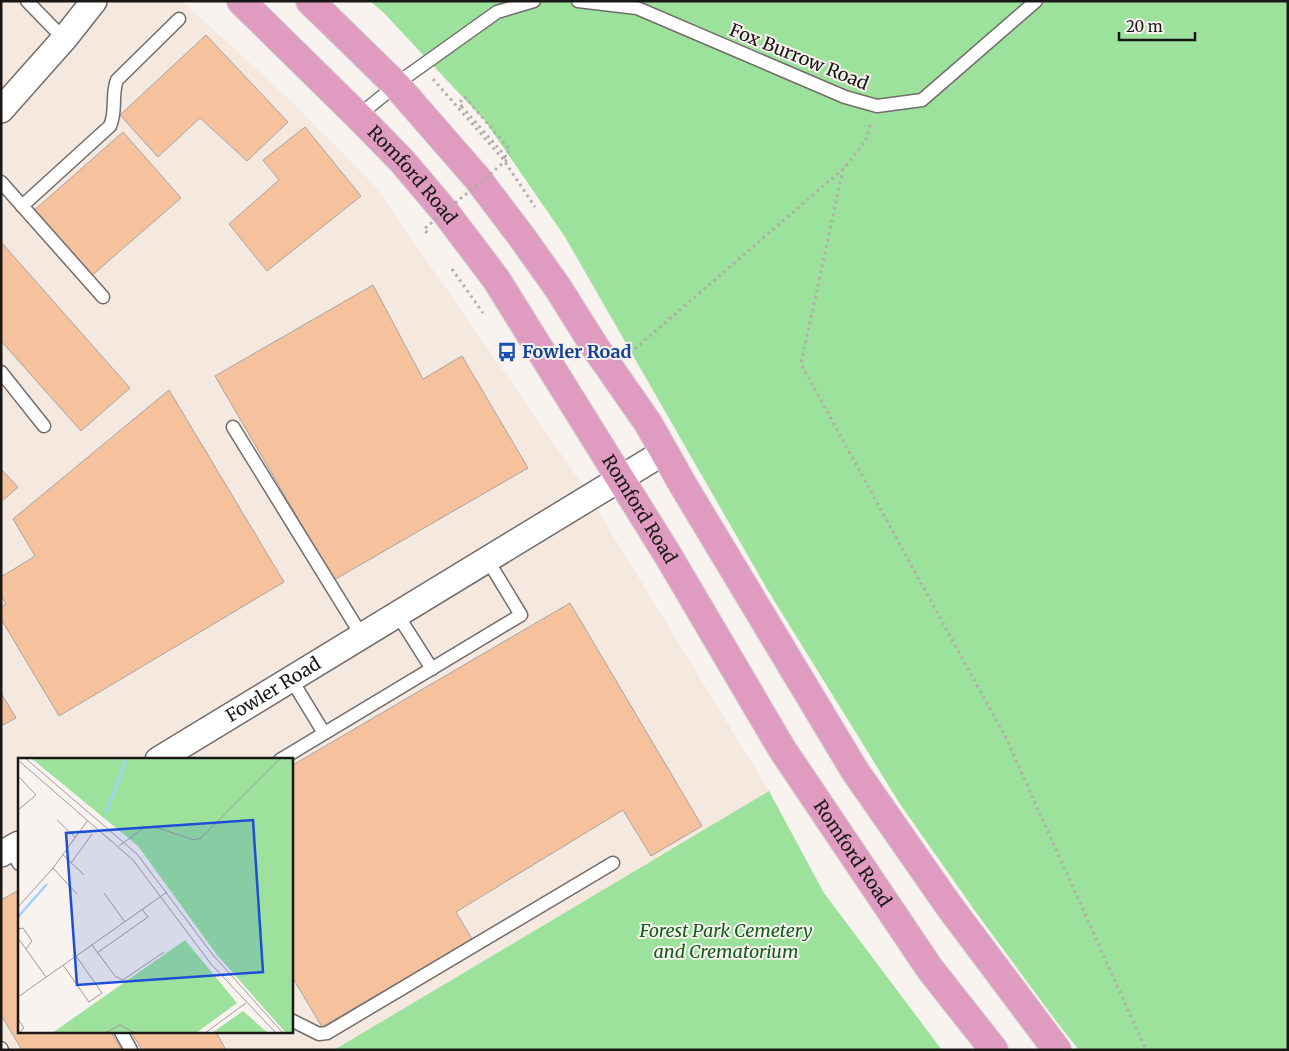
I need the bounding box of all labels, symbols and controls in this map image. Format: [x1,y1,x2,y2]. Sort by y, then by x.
scale bar [1119,10,1195,42]
text: 20 m [1126,17,1163,36]
street label: Fox Burrow Road [726,18,872,95]
street label: Romford Road [363,120,462,228]
place label: Fowler Road [522,340,632,363]
bus stop icon: Fowler Road [496,341,518,363]
street label: Romford Road [597,450,682,568]
street label: Fowler Road [221,652,325,727]
inset map [18,758,292,1034]
street label: Romford Road [809,795,897,911]
park label: Forest Park Cemetery and Crematorium [638,919,813,963]

